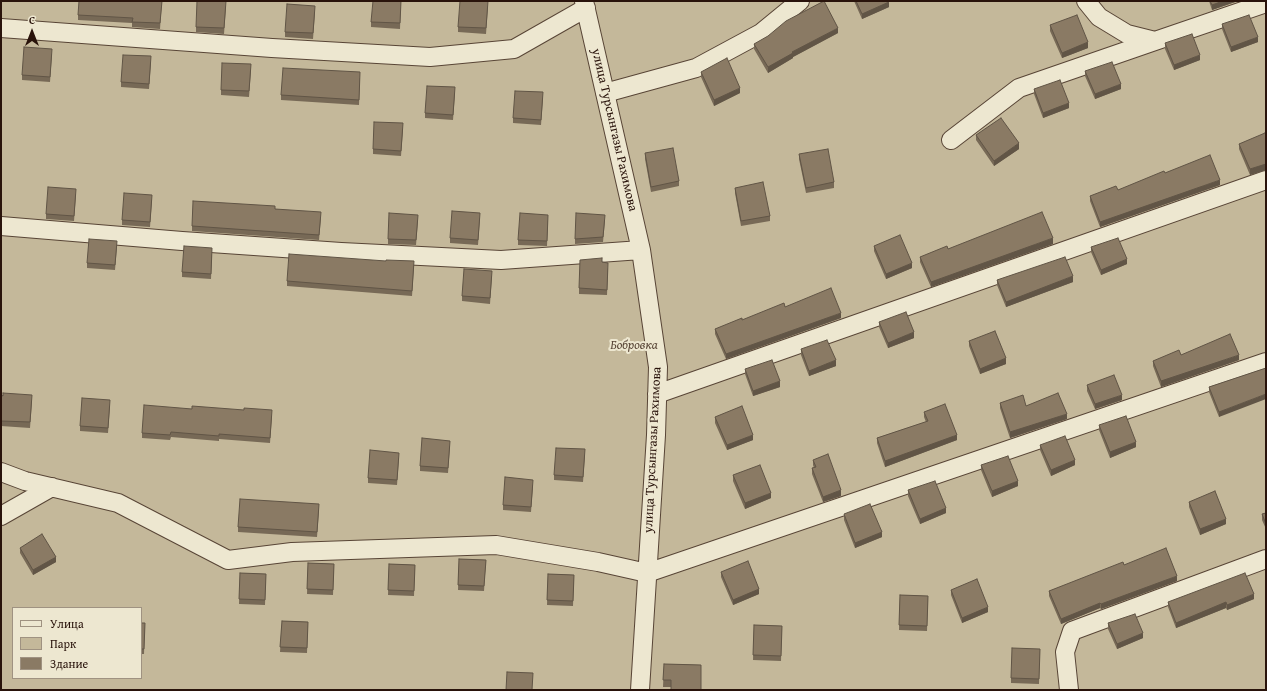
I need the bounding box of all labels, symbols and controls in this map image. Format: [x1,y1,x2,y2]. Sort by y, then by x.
north arrow [12,12,52,52]
text: С [29,12,35,28]
street label: улица Турсынгазы Рахимова [588,47,640,213]
park label: Бобровка [610,338,658,354]
street label: улица Турсынгазы Рахимова [641,366,665,534]
legend [12,607,142,679]
text: Улица [50,615,84,632]
text: Парк [50,635,76,652]
text: Здание [50,655,88,672]

